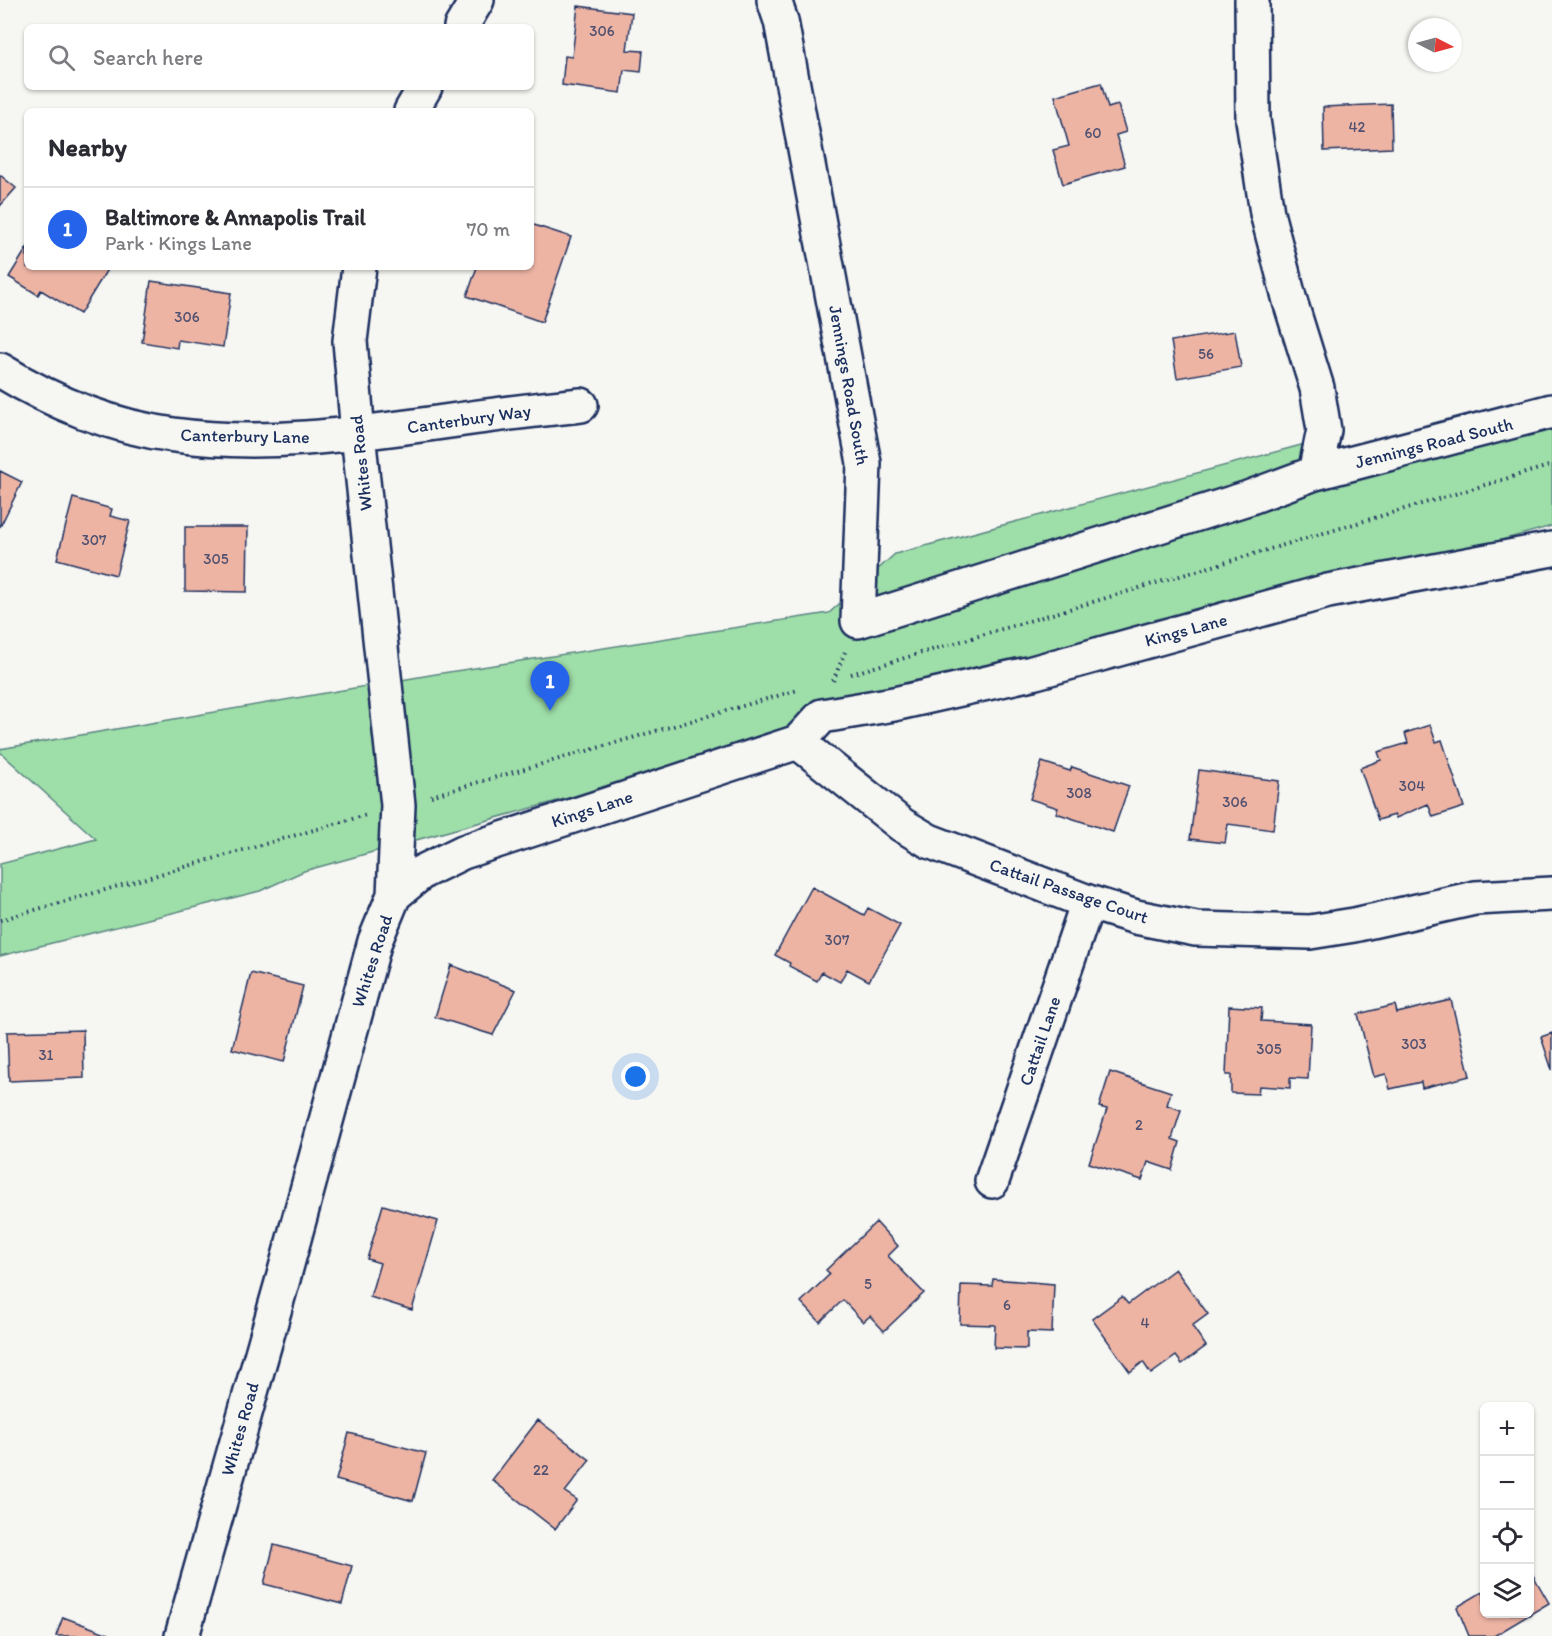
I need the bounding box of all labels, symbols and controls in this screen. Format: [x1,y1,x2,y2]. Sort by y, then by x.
north arrow [1408,18,1462,72]
house number: 306 [589,22,615,40]
search box [24,24,534,90]
icon: search [45,41,78,74]
text: Search here [93,44,203,71]
house number: 42 [1349,118,1366,136]
house number: 60 [1084,124,1102,142]
text: Nearby [48,131,127,163]
text: Baltimore & Annapolis Trail [105,204,366,231]
text: 1 [63,217,72,241]
text: 70 m [466,217,510,241]
text: Park · Kings Lane [105,231,252,255]
street label: Jennings Road South [824,303,874,467]
house number: 306 [174,308,200,326]
house number: 56 [1198,345,1214,363]
street label: Canterbury Way [406,399,533,439]
street label: Jennings Road South [1353,413,1515,473]
street label: Whites Road [345,414,377,512]
street label: Canterbury Lane [180,424,310,448]
house number: 307 [82,531,107,549]
house number: 305 [203,550,229,568]
street label: Kings Lane [1142,608,1230,652]
pin: 1 [530,662,570,711]
house number: 304 [1399,777,1425,795]
house number: 308 [1066,784,1092,802]
street label: Kings Lane [548,786,636,832]
house number: 306 [1222,793,1248,811]
street label: Cattail Passage Court [987,853,1152,929]
street label: Whites Road [347,912,397,1010]
house number: 307 [825,931,850,949]
street label: Cattail Lane [1014,993,1066,1089]
house number: 303 [1401,1035,1427,1053]
house number: 305 [1256,1040,1282,1058]
house number: 31 [38,1046,54,1064]
your location [621,1062,650,1091]
house number: 2 [1135,1116,1143,1134]
house number: 5 [864,1275,872,1293]
house number: 6 [1003,1296,1011,1314]
house number: 4 [1140,1314,1150,1332]
street label: Whites Road [216,1380,264,1478]
map controls [1480,1402,1534,1618]
button: + [1480,1402,1534,1456]
button: − [1480,1456,1534,1510]
house number: 22 [533,1461,549,1479]
button: locate [1480,1510,1534,1564]
button: layers [1480,1564,1534,1618]

